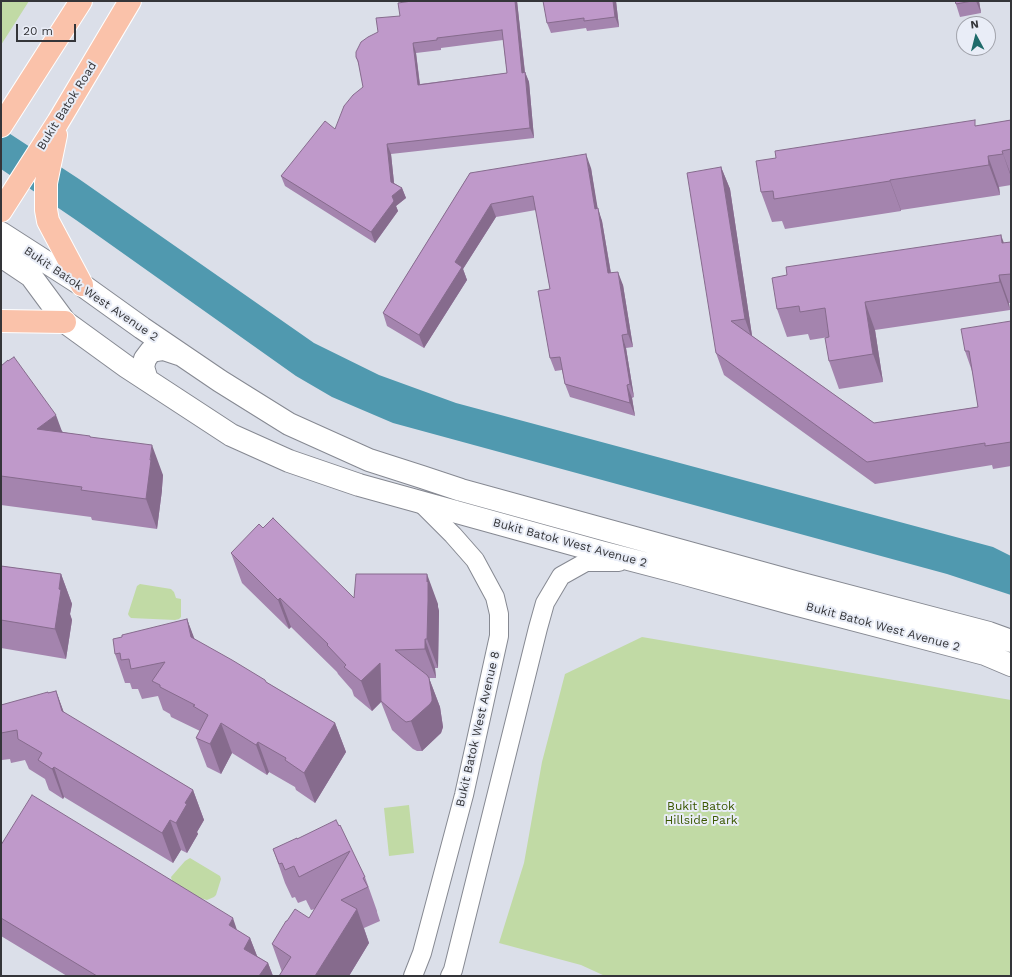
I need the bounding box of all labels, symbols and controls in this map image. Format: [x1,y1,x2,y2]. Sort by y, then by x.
scale bar [18,16,78,42]
north arrow [956,16,996,56]
text: N [970,18,979,32]
text: 20 m [23,24,53,38]
street label: Bukit Batok Road [34,59,100,153]
street label: Bukit Batok West Avenue 2 [21,244,161,344]
street label: Bukit Batok West Avenue 2 [491,515,649,571]
street label: Bukit Batok West Avenue 2 [804,599,962,655]
street label: Bukit Batok West Avenue 8 [453,650,503,808]
park label: Bukit Batok Hillside Park [664,799,738,827]

